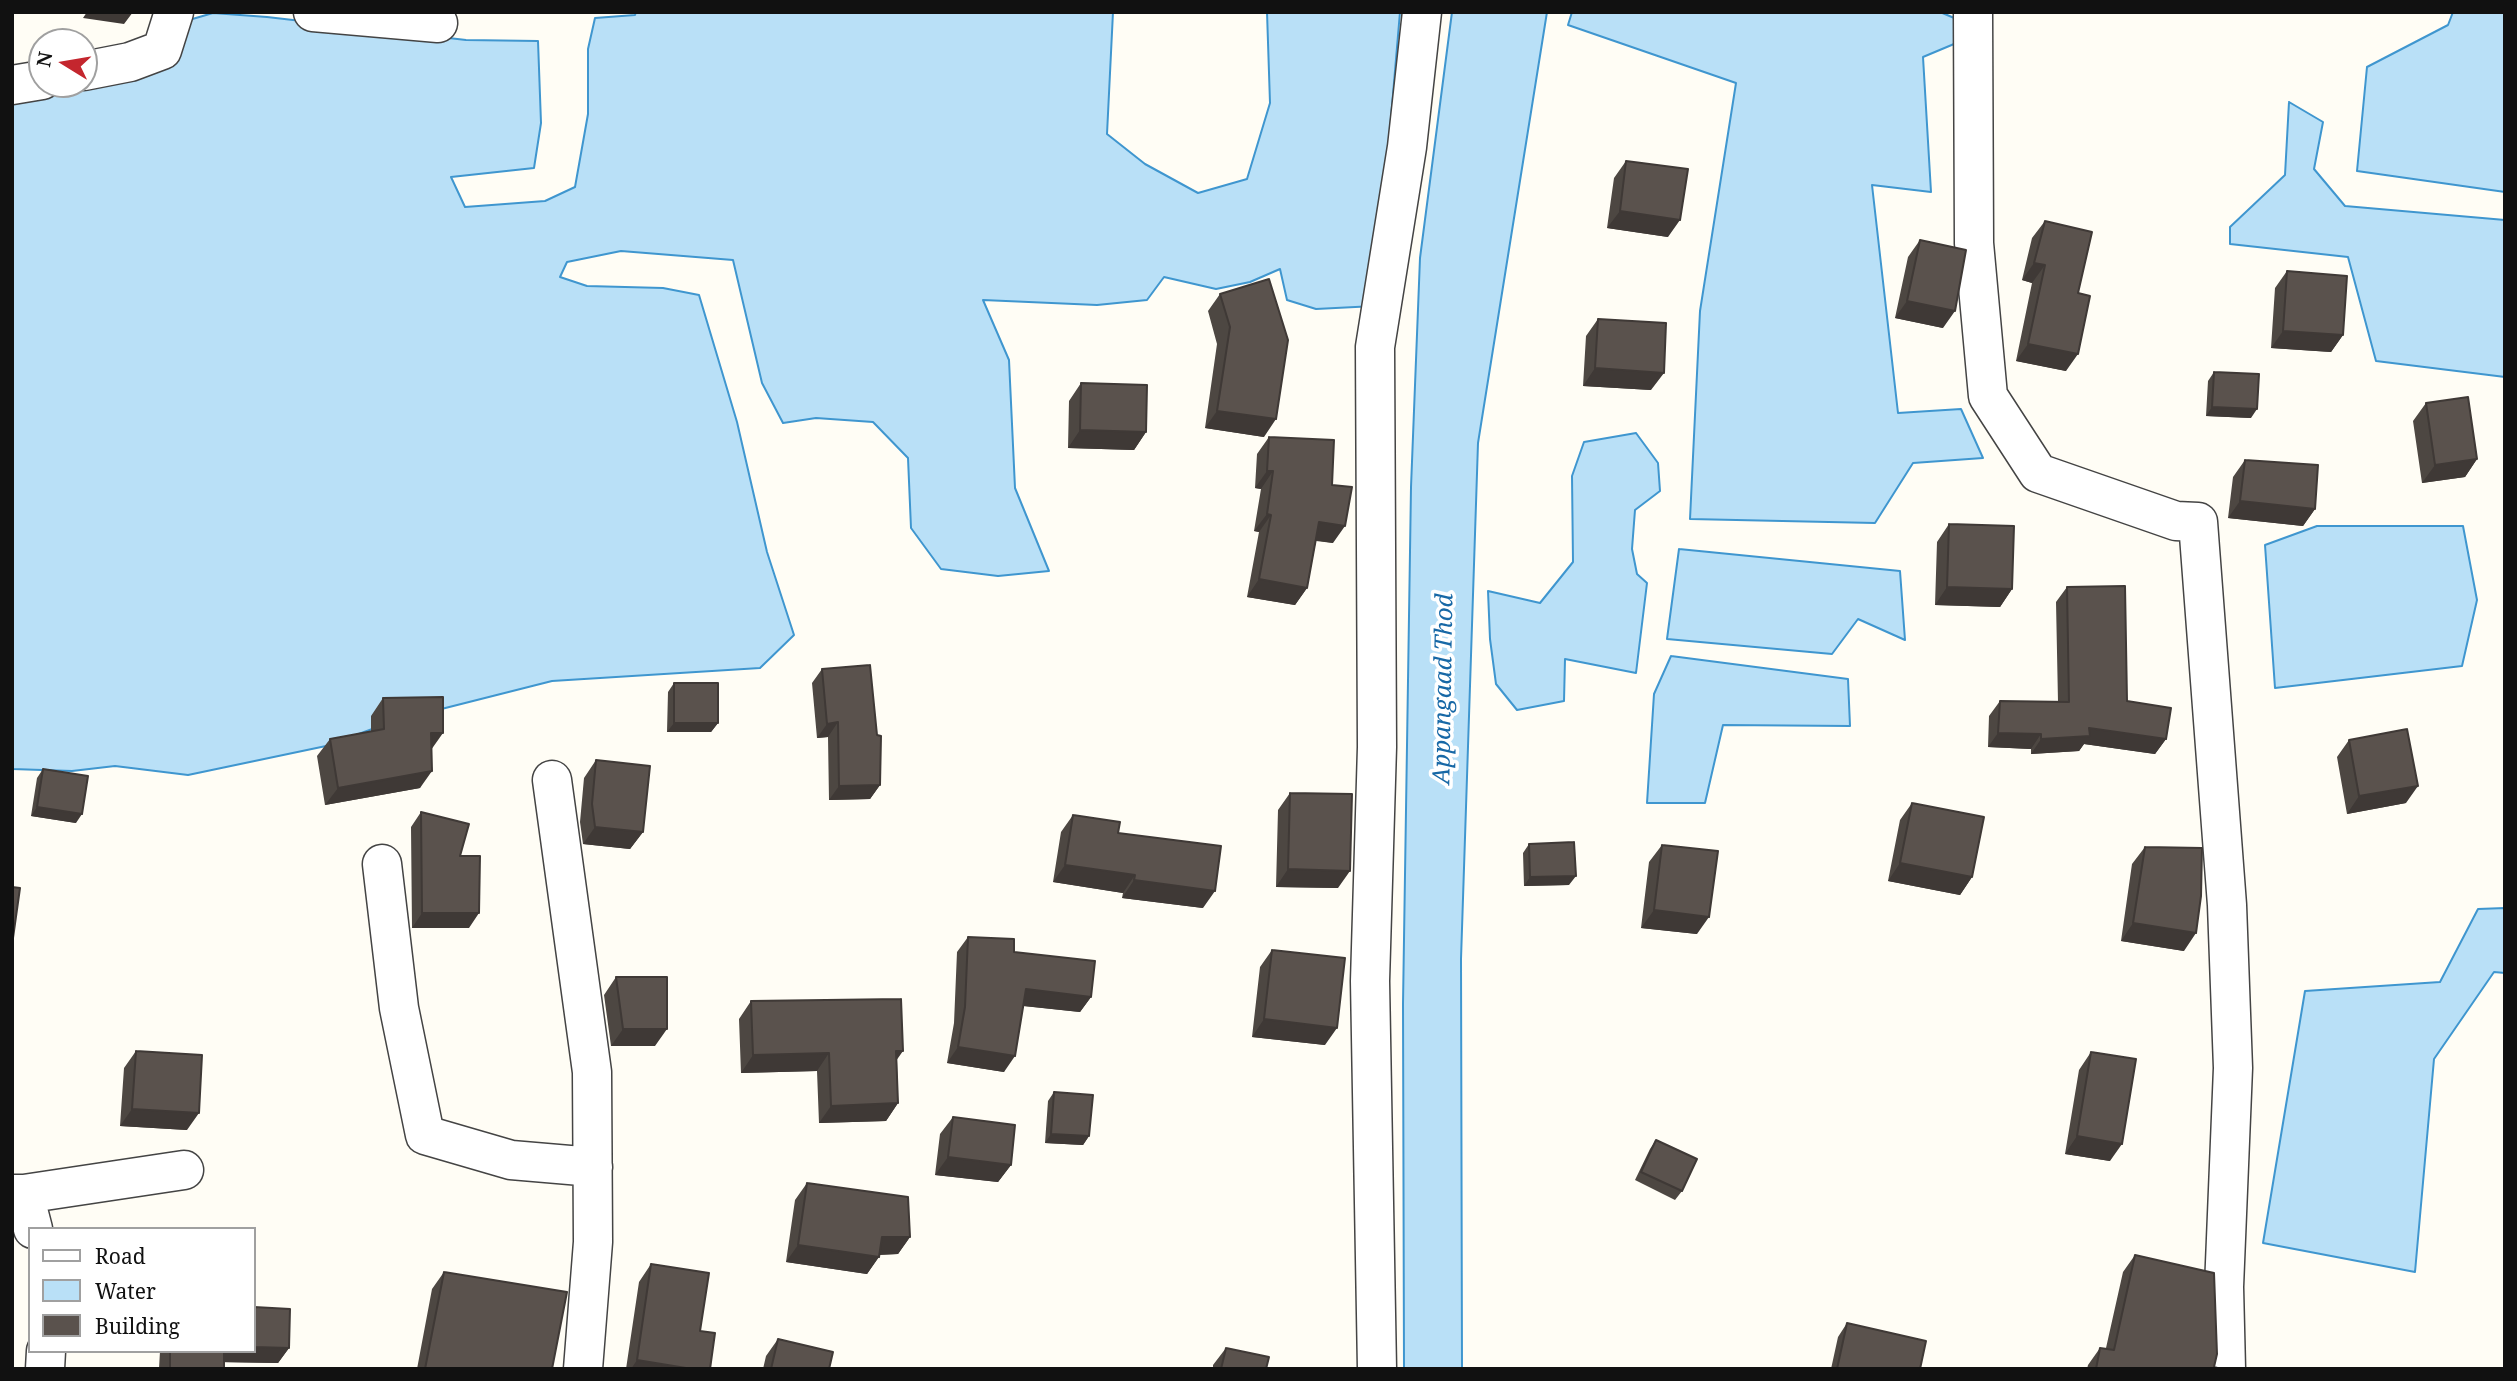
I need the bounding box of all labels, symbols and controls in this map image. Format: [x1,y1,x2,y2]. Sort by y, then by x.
north arrow [28,28,98,98]
text: N [30,50,59,69]
water label: Appangaad Thod [1428,593,1460,785]
legend [28,1227,256,1353]
text: Road [95,1242,146,1270]
text: Water [95,1277,156,1305]
text: Building [95,1312,180,1340]

